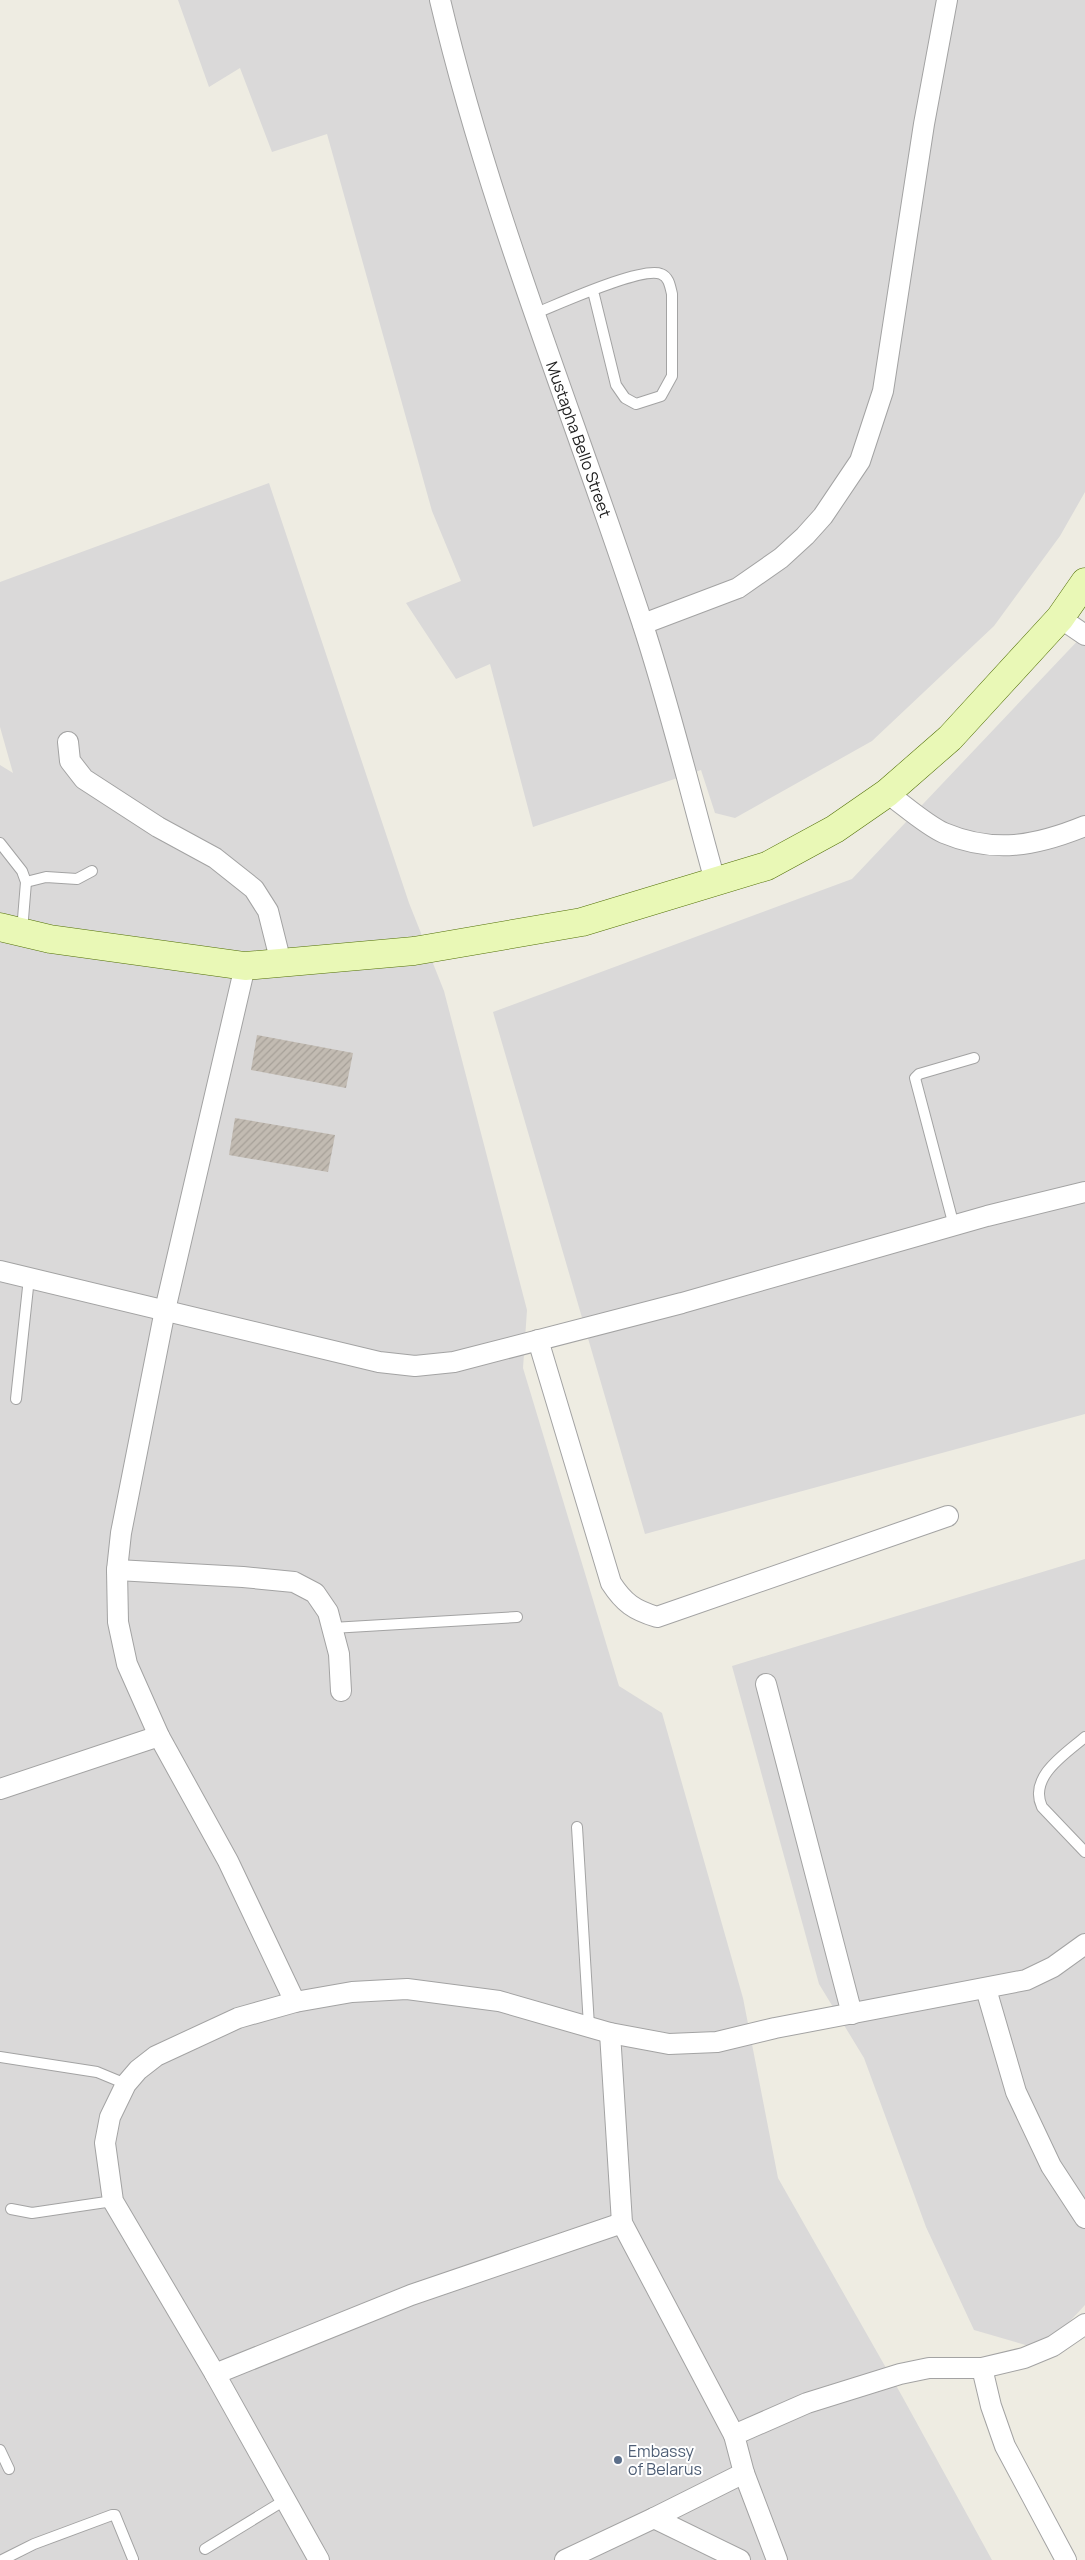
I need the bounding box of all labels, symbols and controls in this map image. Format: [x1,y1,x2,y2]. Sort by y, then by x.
street label: Mustapha Bello Street [541,358,617,520]
place label: Embassy of Belarus [628,2440,702,2480]
marker: Embassy of Belarus [612,2454,624,2466]

